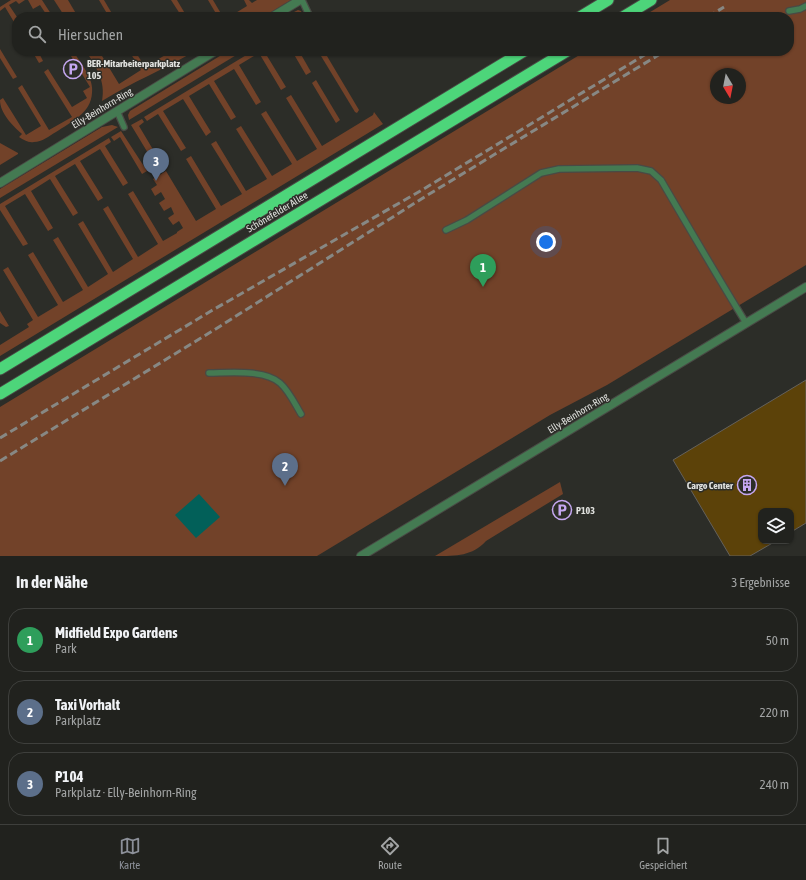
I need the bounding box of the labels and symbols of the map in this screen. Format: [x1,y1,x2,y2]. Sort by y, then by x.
parking icon: BER-Mitarbeiterparkplatz 105 [62,58,84,80]
place label: BER-Mitarbeiterparkplatz 105 [87,58,180,81]
north arrow [710,68,746,104]
street label: Elly-Beinhorn-Ring [70,85,135,130]
pin: 3 [143,148,169,181]
street label: Schönefelder Allee [244,189,310,235]
your location [536,232,556,252]
pin: 1 [470,254,496,287]
street label: Elly-Beinhorn-Ring [546,390,611,435]
pin: 2 [272,453,298,486]
building icon: Cargo Center [736,474,758,496]
place label: Cargo Center [687,480,734,491]
parking icon: P103 [551,499,573,521]
place label: P103 [576,505,595,516]

